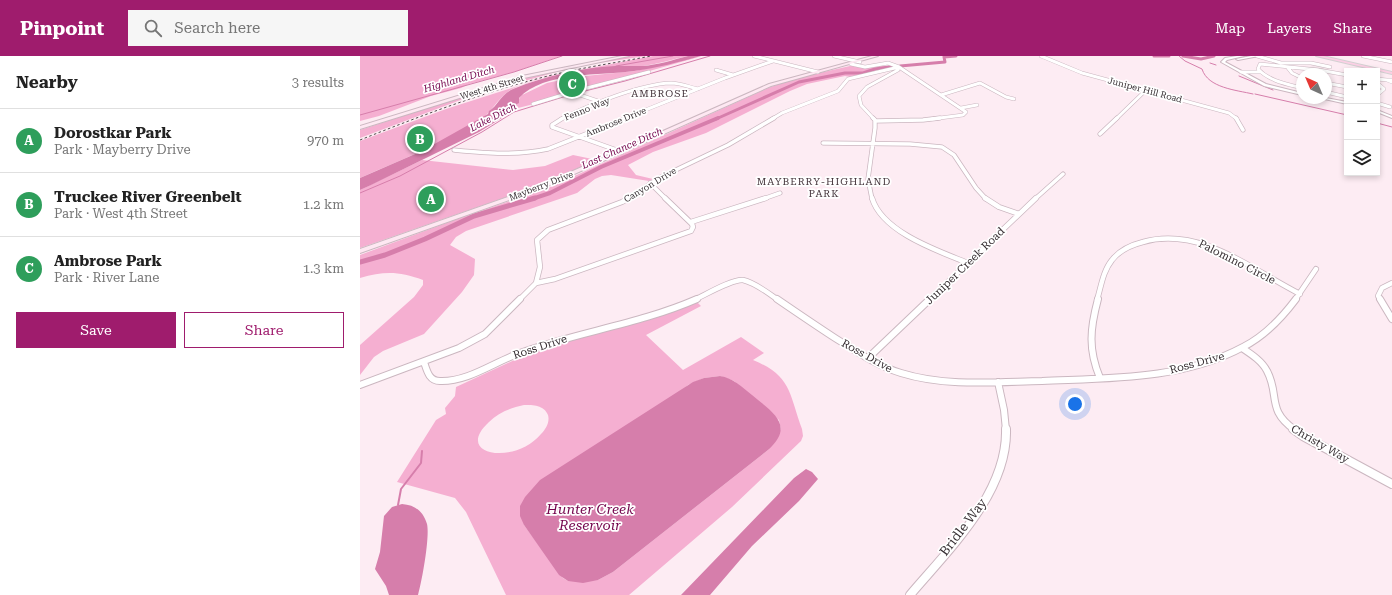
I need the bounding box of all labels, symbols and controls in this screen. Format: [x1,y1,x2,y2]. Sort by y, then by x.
search box [128,10,408,46]
text: Pinpoint [20,17,104,40]
icon: search [142,17,164,39]
text: Search here [174,19,260,37]
text: Map [1215,20,1245,36]
text: Layers [1267,20,1311,36]
text: Share [1333,20,1372,36]
water label: Highland Ditch [421,64,496,95]
north arrow [1296,68,1332,104]
map controls [1344,68,1380,176]
button: + [1344,68,1380,104]
pin: C [559,69,585,99]
text: Nearby [16,72,78,92]
street label: West 4th Street [459,72,526,101]
text: 3 results [292,75,344,90]
street label: Juniper Hill Road [1107,75,1183,105]
district label: AMBROSE [631,88,689,99]
street label: Fenno Way [563,95,612,123]
water label: Lake Ditch [467,101,518,134]
button: − [1344,104,1380,140]
street label: Ambrose Drive [584,105,648,139]
text: Dorostkar Park [54,124,172,142]
pin: B [407,124,433,154]
water label: Last Chance Ditch [579,125,664,171]
text: A [24,133,34,148]
text: 970 m [307,133,344,148]
button: layers [1344,140,1380,176]
text: Park · Mayberry Drive [54,142,191,157]
street label: Canyon Drive [622,165,678,205]
street label: Mayberry Drive [508,169,575,203]
district label: MAYBERRY-HIGHLAND PARK [757,176,891,199]
pin: A [418,184,444,214]
text: Truckee River Greenbelt [54,188,241,206]
text: B [24,197,34,212]
text: 1.2 km [303,197,344,212]
text: Park · West 4th Street [54,206,188,221]
street label: Juniper Creek Road [923,225,1007,307]
street label: Palomino Circle [1196,237,1278,287]
text: Ambrose Park [54,252,162,270]
text: C [24,261,34,276]
text: 1.3 km [303,261,344,276]
text: Park · River Lane [54,270,159,285]
button: Save [16,312,176,348]
button: Share [184,312,344,348]
street label: Ross Drive [511,332,569,362]
street label: Ross Drive [839,337,895,375]
street label: Ross Drive [1168,349,1226,377]
your location [1065,394,1085,414]
street label: Christy Way [1289,422,1352,466]
street label: Bridle Way [937,495,990,559]
water label: Hunter Creek Reservoir [545,501,634,533]

